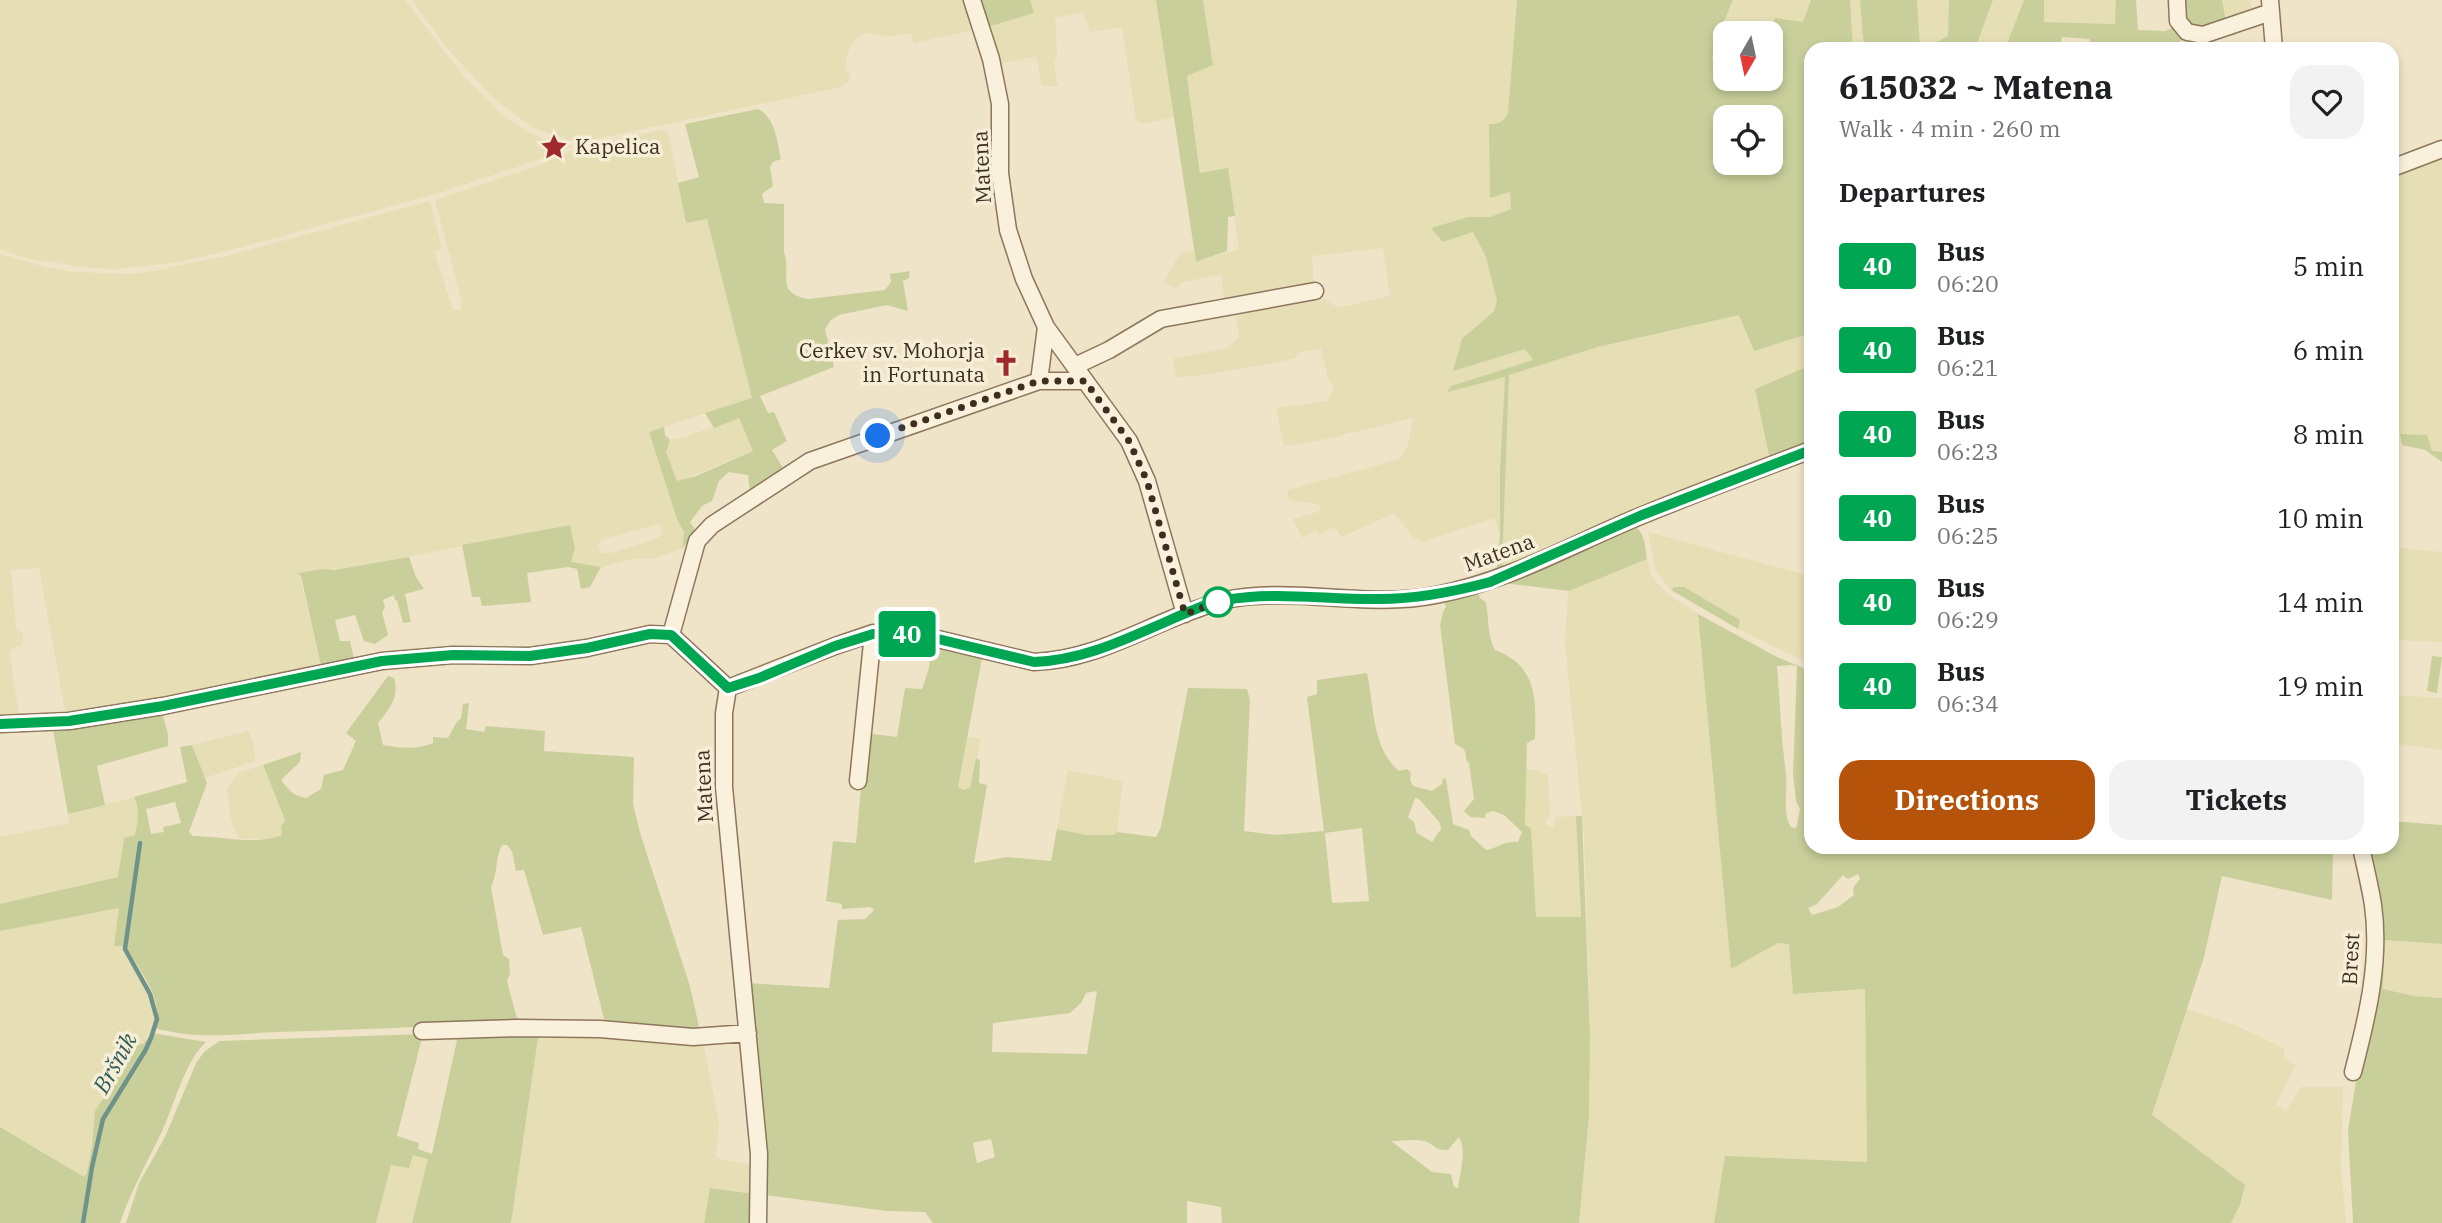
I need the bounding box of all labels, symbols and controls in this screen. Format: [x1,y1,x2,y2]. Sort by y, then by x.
north arrow [1713,21,1783,91]
map controls [1713,21,1783,175]
text: 615032 ~ Matena [1839,65,2113,108]
button: heart [2290,65,2364,139]
button: locate [1713,105,1783,175]
text: Walk · 4 min · 260 m [1839,113,2061,143]
street label: Matena [965,130,997,204]
place icon: Kapelica [539,132,569,162]
place label: Kapelica [575,132,661,160]
text: Departures [1839,175,1985,209]
text: Bus [1937,234,1985,268]
text: 5 min [2293,249,2364,283]
text: 40 [1863,250,1892,282]
text: 06:20 [1937,268,1999,298]
text: Bus [1937,318,1985,352]
text: 6 min [2293,333,2364,367]
text: 40 [1863,334,1892,366]
place label: Cerkev sv. Mohorja in Fortunata [799,336,985,388]
church icon: Cerkev sv. Mohorja in Fortunata [991,348,1021,378]
text: 06:21 [1937,352,1999,382]
text: Bus [1937,402,1985,436]
text: 8 min [2293,417,2364,451]
your location [860,418,895,453]
text: 40 [1863,418,1892,450]
text: 06:23 [1937,436,1999,466]
text: Bus [1937,486,1985,520]
text: 10 min [2277,501,2364,535]
text: 40 [1863,502,1892,534]
text: 06:25 [1937,520,1999,550]
street label: Matena [1460,526,1538,578]
text: Bus [1937,570,1985,604]
text: 14 min [2277,585,2364,619]
text: 40 [1863,586,1892,618]
unlabelled marker [1203,587,1233,617]
text: 06:29 [1937,604,1999,634]
line badge: 40 [876,611,939,657]
text: 40 [893,618,921,650]
text: Bus [1937,654,1985,688]
text: 19 min [2277,669,2364,703]
text: 40 [1863,670,1892,702]
text: 06:34 [1937,688,1999,718]
street label: Matena [687,749,719,823]
button: Directions [1839,760,2095,840]
button: Tickets [2109,760,2364,840]
street label: Brest [2335,932,2365,986]
water label: Bršnik [85,1026,143,1099]

